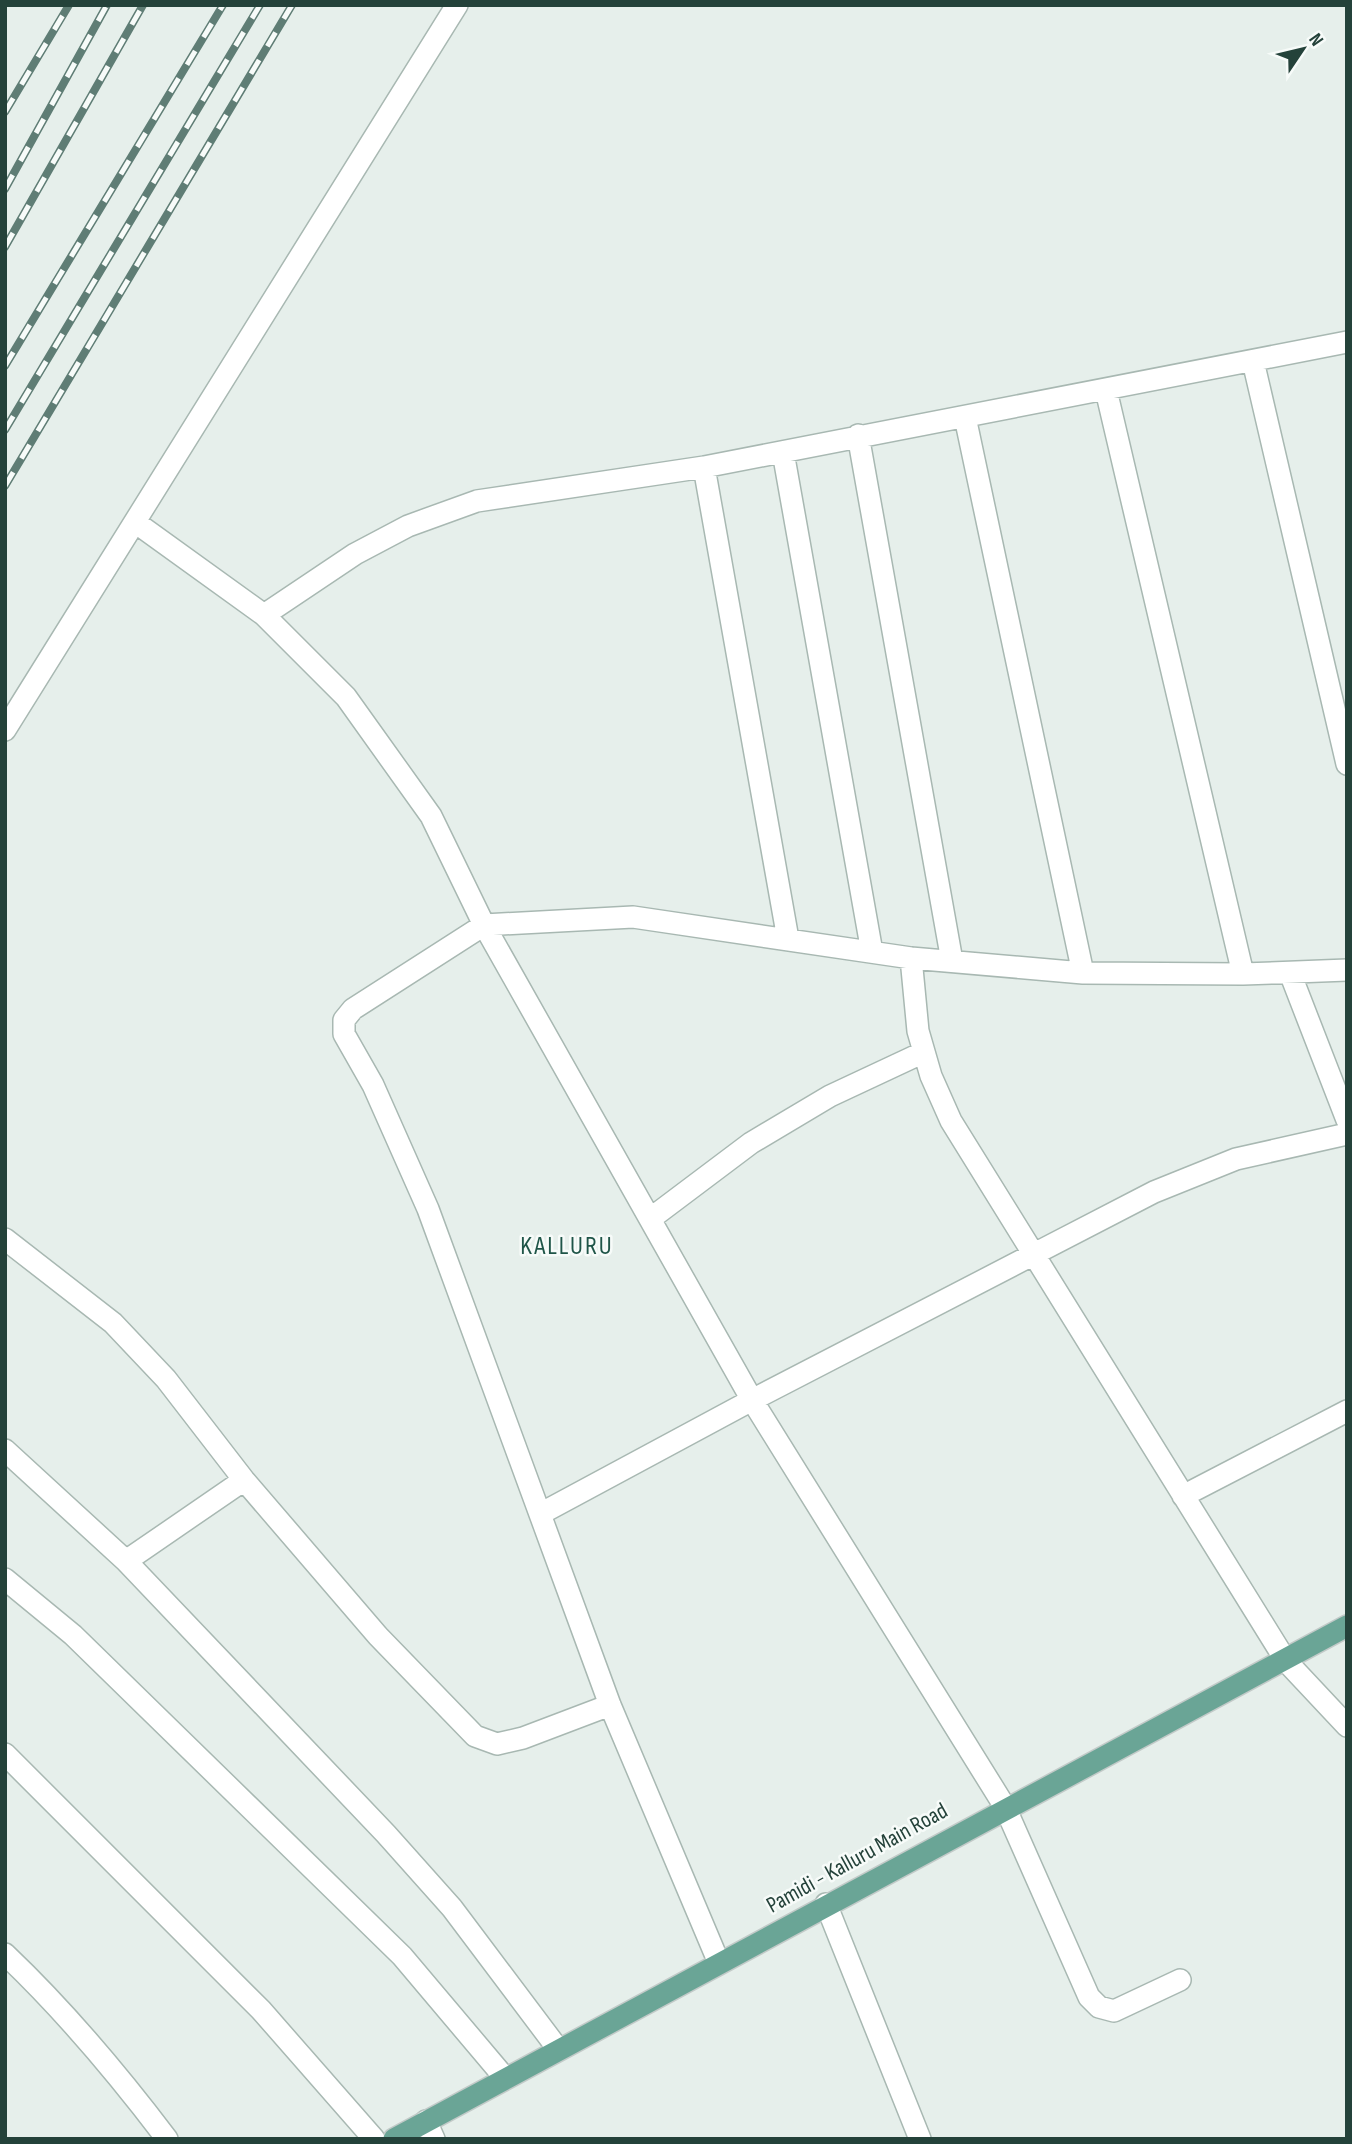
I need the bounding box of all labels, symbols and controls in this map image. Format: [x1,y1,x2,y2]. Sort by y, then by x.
north arrow [1268,14,1338,84]
text: N [1303,29,1328,51]
district label: KALLURU [520,1231,614,1262]
street label: Pamidi - Kalluru Main Road [762,1797,952,1919]

